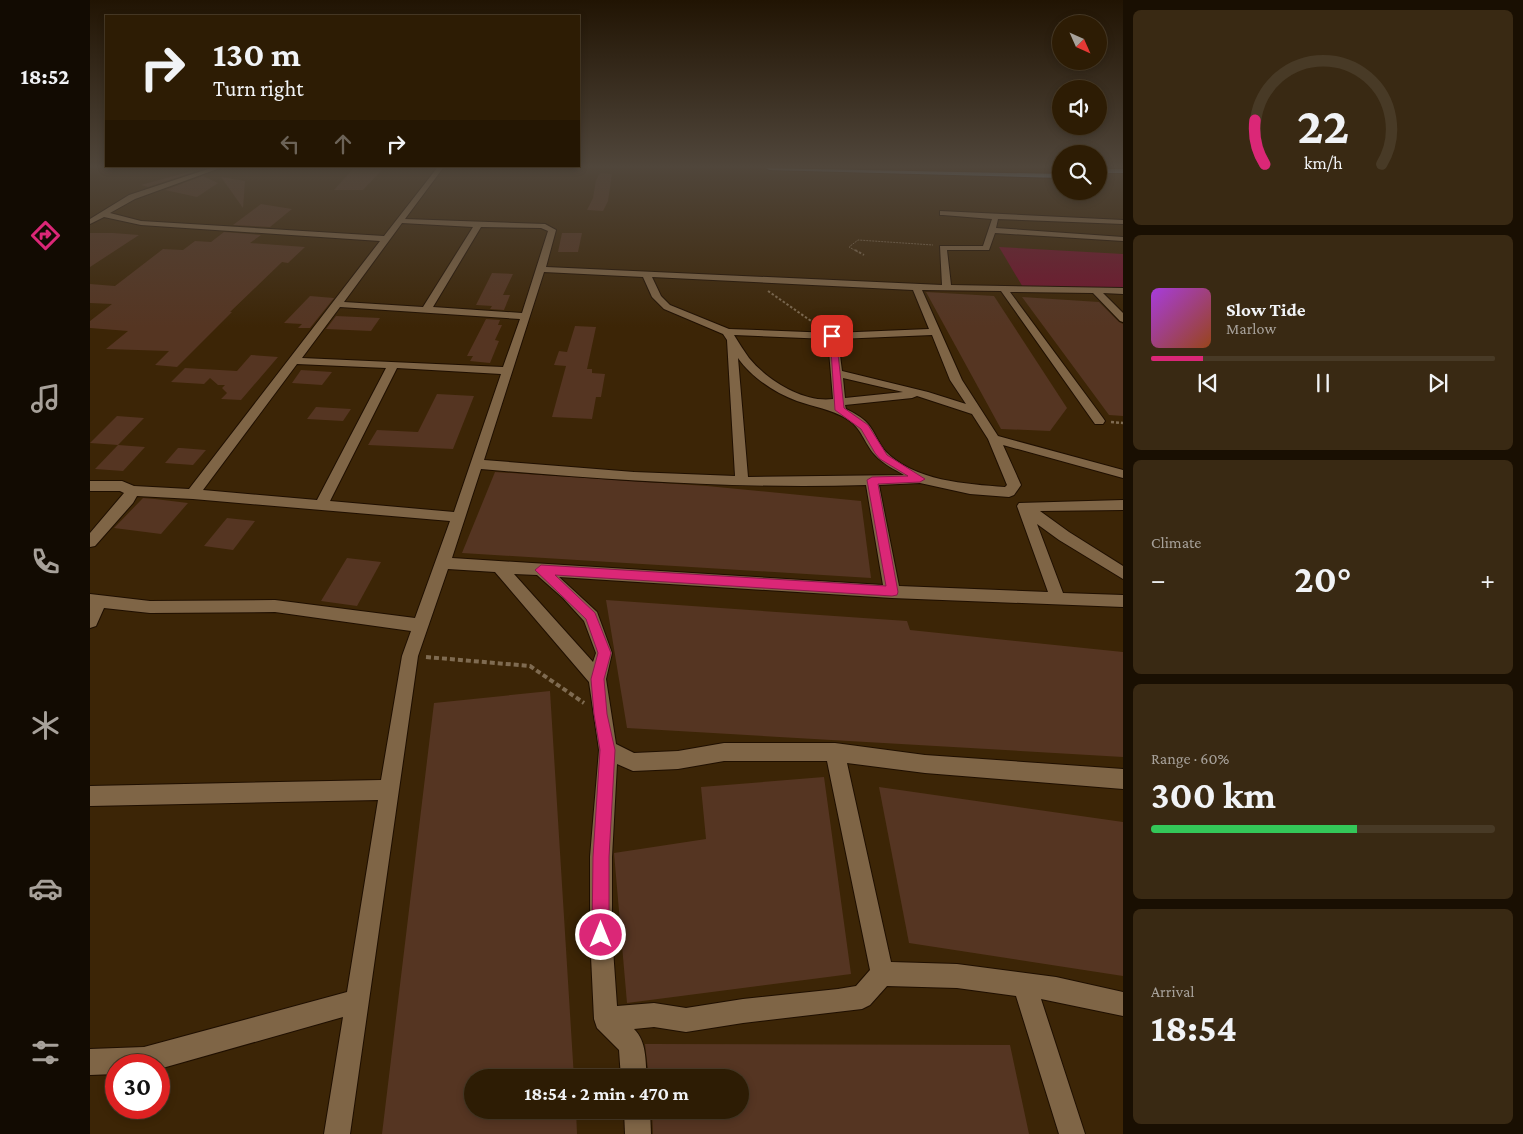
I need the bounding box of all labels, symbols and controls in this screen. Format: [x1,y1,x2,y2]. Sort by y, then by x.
north arrow [1052,15,1108,70]
map controls [1052,15,1107,200]
icon: right [130,35,195,100]
text: 130 m [213,35,301,74]
text: 18:52 [21,64,69,89]
text: Turn right [213,76,304,101]
button: sound [1052,80,1107,135]
text: 22 [1297,96,1349,154]
icon: left [276,130,304,158]
icon: ahead [329,130,357,158]
icon: right [382,130,410,158]
button: search [1052,145,1107,200]
text: km/h [1304,153,1343,173]
icon: directions [28,218,63,253]
text: Slow Tide [1226,299,1306,320]
pin [811,315,853,357]
text: Marlow [1226,320,1276,337]
icon: arrive [818,322,846,350]
icon: previous [1194,369,1222,397]
icon: pause [1309,369,1337,397]
icon: next [1424,369,1452,397]
icon: music [28,381,63,416]
text: Climate [1151,534,1201,551]
icon: phone [28,544,63,579]
text: 20° [1294,558,1352,600]
text: − [1151,564,1166,595]
text: + [1480,564,1495,595]
icon: climate [28,708,63,743]
text: Range · 60% [1151,750,1229,767]
text: 300 km [1151,774,1276,816]
icon: car [28,871,63,906]
position arrow [574,908,626,960]
text: Arrival [1151,983,1195,1000]
text: 18:54 [1151,1007,1237,1049]
icon: filters [28,1035,63,1070]
speed limit sign: 30 [105,1054,170,1119]
text: 18:54 · 2 min · 470 m [524,1083,689,1104]

